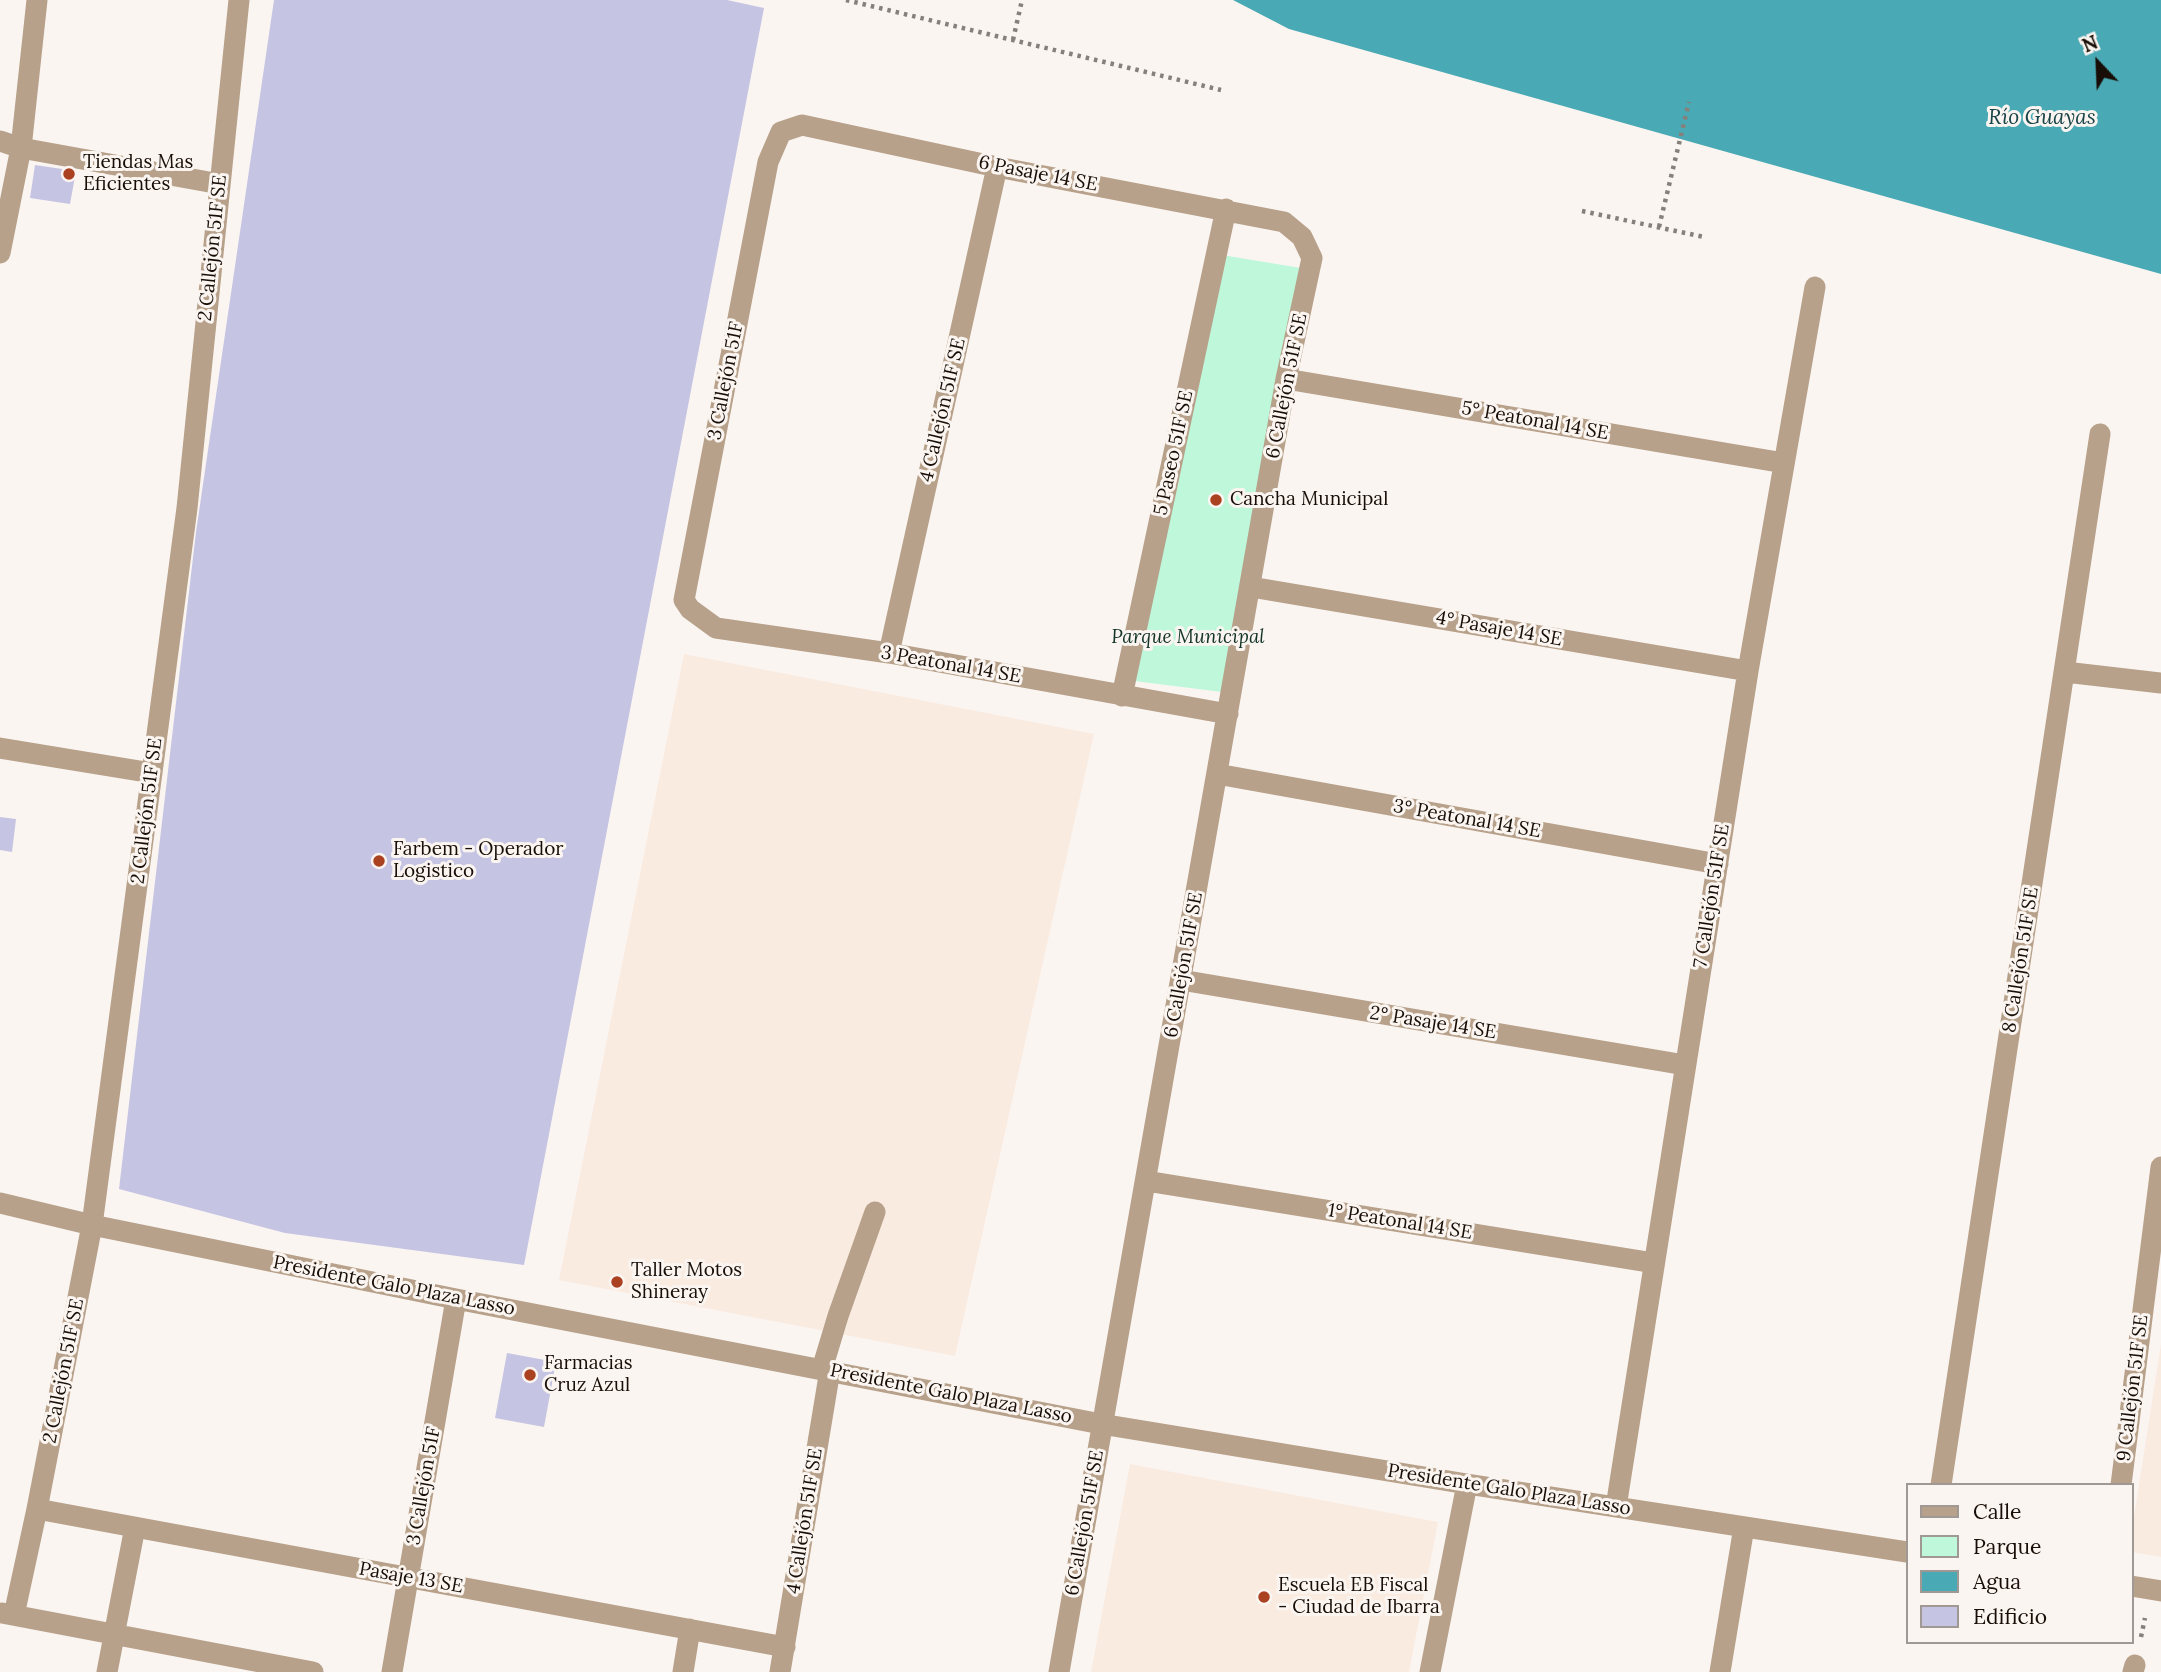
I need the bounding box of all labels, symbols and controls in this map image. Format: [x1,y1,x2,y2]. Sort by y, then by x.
north arrow [2063,28,2133,98]
text: N [2078,30,2101,58]
water label: Río Guayas [1988,105,2096,131]
street label: 6 Pasaje 14 SE [977,151,1099,197]
place label: Tiendas Mas Eficientes [83,152,193,196]
marker: Tiendas Mas Eficientes [61,166,77,182]
street label: 2 Callejón 51F SE [194,174,232,322]
street label: 6 Callejón 51F SE [1262,311,1312,461]
street label: 3 Callejón 51F [703,320,749,442]
street label: 4 Callejón 51F SE [915,336,971,484]
street label: 5 Paseo 51F SE [1150,389,1198,517]
street label: 5° Peatonal 14 SE [1460,397,1610,445]
place label: Cancha Municipal [1230,489,1388,511]
marker: Cancha Municipal [1208,492,1224,508]
street label: 4° Pasaje 14 SE [1434,607,1564,651]
park label: Parque Municipal [1111,627,1265,649]
street label: 3 Peatonal 14 SE [879,641,1023,689]
street label: 2 Callejón 51F SE [127,737,167,885]
street label: 3° Peatonal 14 SE [1392,795,1542,843]
street label: 7 Callejón 51F SE [1689,822,1735,970]
place label: Farbem - Operador Logistico [393,839,564,883]
marker: Farbem - Operador Logistico [371,853,387,869]
street label: 8 Callejón 51F SE [1998,885,2044,1035]
street label: 6 Callejón 51F SE [1160,890,1208,1040]
street label: 2° Pasaje 14 SE [1368,1002,1498,1044]
street label: 1° Peatonal 14 SE [1326,1199,1474,1245]
street label: Presidente Galo Plaza Lasso [271,1251,517,1321]
place label: Taller Motos Shineray [631,1260,742,1304]
marker: Taller Motos Shineray [609,1274,625,1290]
street label: 2 Callejón 51F SE [39,1297,89,1445]
street label: 9 Callejón 51F SE [2113,1313,2153,1463]
place label: Farmacias Cruz Azul [544,1353,633,1397]
street label: Presidente Galo Plaza Lasso [828,1359,1074,1429]
marker: Farmacias Cruz Azul [522,1367,538,1383]
street label: 3 Callejón 51F [402,1425,446,1547]
street label: 4 Callejón 51F SE [782,1447,828,1595]
street label: 6 Callejón 51F SE [1061,1448,1109,1598]
street label: Presidente Galo Plaza Lasso [1386,1459,1632,1521]
legend [1906,1483,2133,1644]
text: Calle [1973,1498,2021,1525]
text: Parque [1973,1533,2041,1560]
street label: Pasaje 13 SE [357,1558,465,1598]
text: Agua [1973,1568,2021,1595]
place label: Escuela EB Fiscal - Ciudad de Ibarra [1278,1575,1440,1619]
marker: Escuela EB Fiscal - Ciudad de Ibarra [1256,1589,1272,1605]
text: Edificio [1973,1603,2047,1630]

